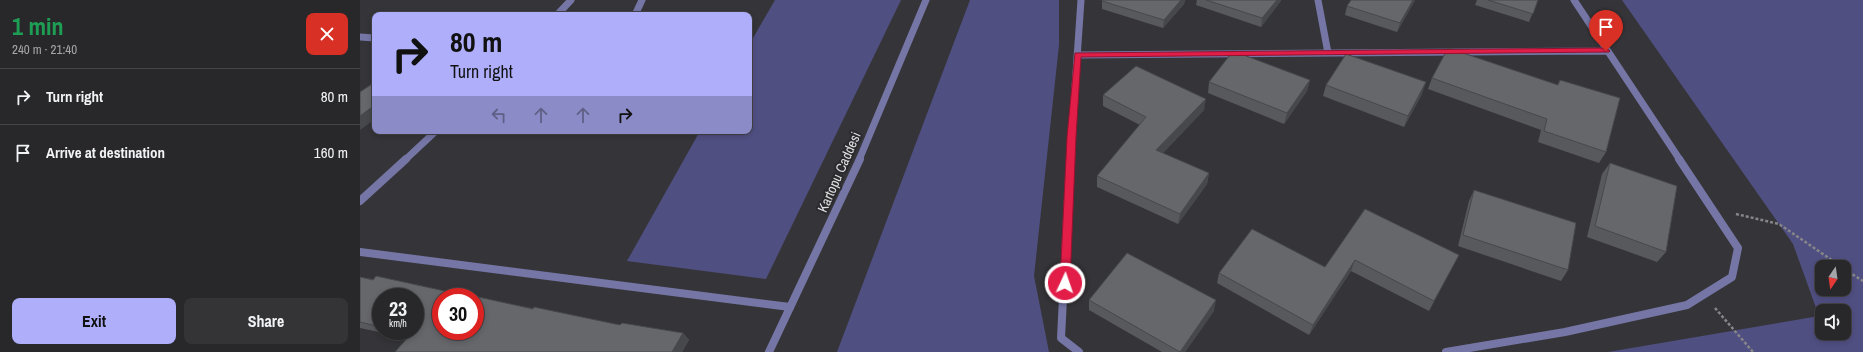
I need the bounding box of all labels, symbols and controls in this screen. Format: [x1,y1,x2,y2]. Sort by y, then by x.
text: 1 min [12,10,63,42]
pin [1589,10,1623,51]
button: close [306,13,348,55]
icon: arrive [1595,16,1617,38]
text: 80 m [450,23,502,61]
icon: right [384,28,436,80]
text: 240 m · 21:40 [12,41,77,58]
text: Turn right [450,59,513,84]
icon: right [12,86,34,108]
text: Turn right [46,86,103,107]
text: 80 m [321,86,348,107]
icon: left [488,104,510,126]
icon: ahead [530,104,552,126]
icon: ahead [572,104,594,126]
icon: right [614,104,636,126]
street label: Kartopu Caddesi [813,129,865,215]
icon: arrive [12,142,34,164]
text: Arrive at destination [46,142,165,163]
text: 160 m [314,142,348,163]
north arrow [1815,260,1851,296]
map controls [1815,260,1851,340]
position arrow [1044,262,1086,304]
speed limit sign: 30 [432,288,484,340]
text: 23 [389,295,407,322]
button: Exit [12,298,176,344]
button: Share [184,298,348,344]
button: sound [1815,304,1851,340]
text: km/h [389,317,407,330]

